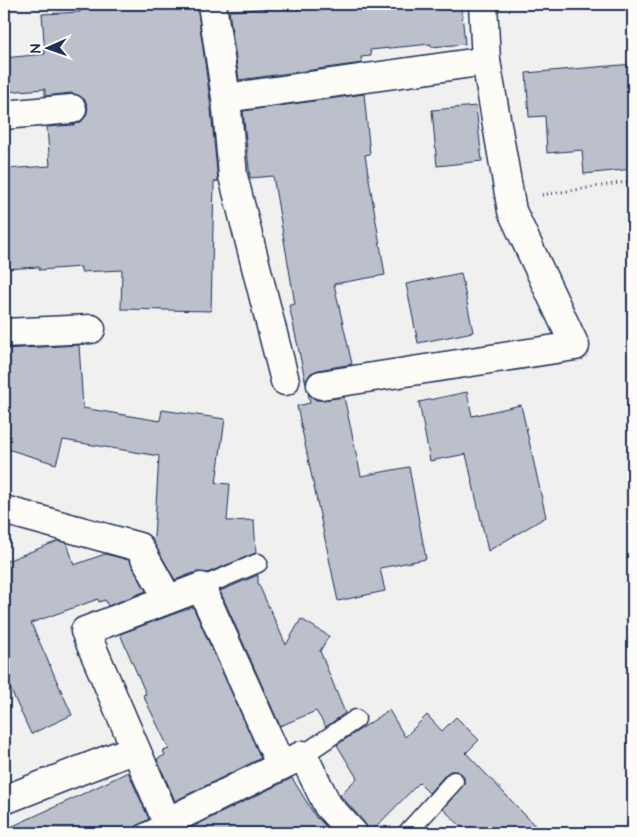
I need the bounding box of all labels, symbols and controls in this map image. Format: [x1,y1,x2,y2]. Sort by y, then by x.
north arrow [22,22,72,72]
text: N [26,43,46,53]

